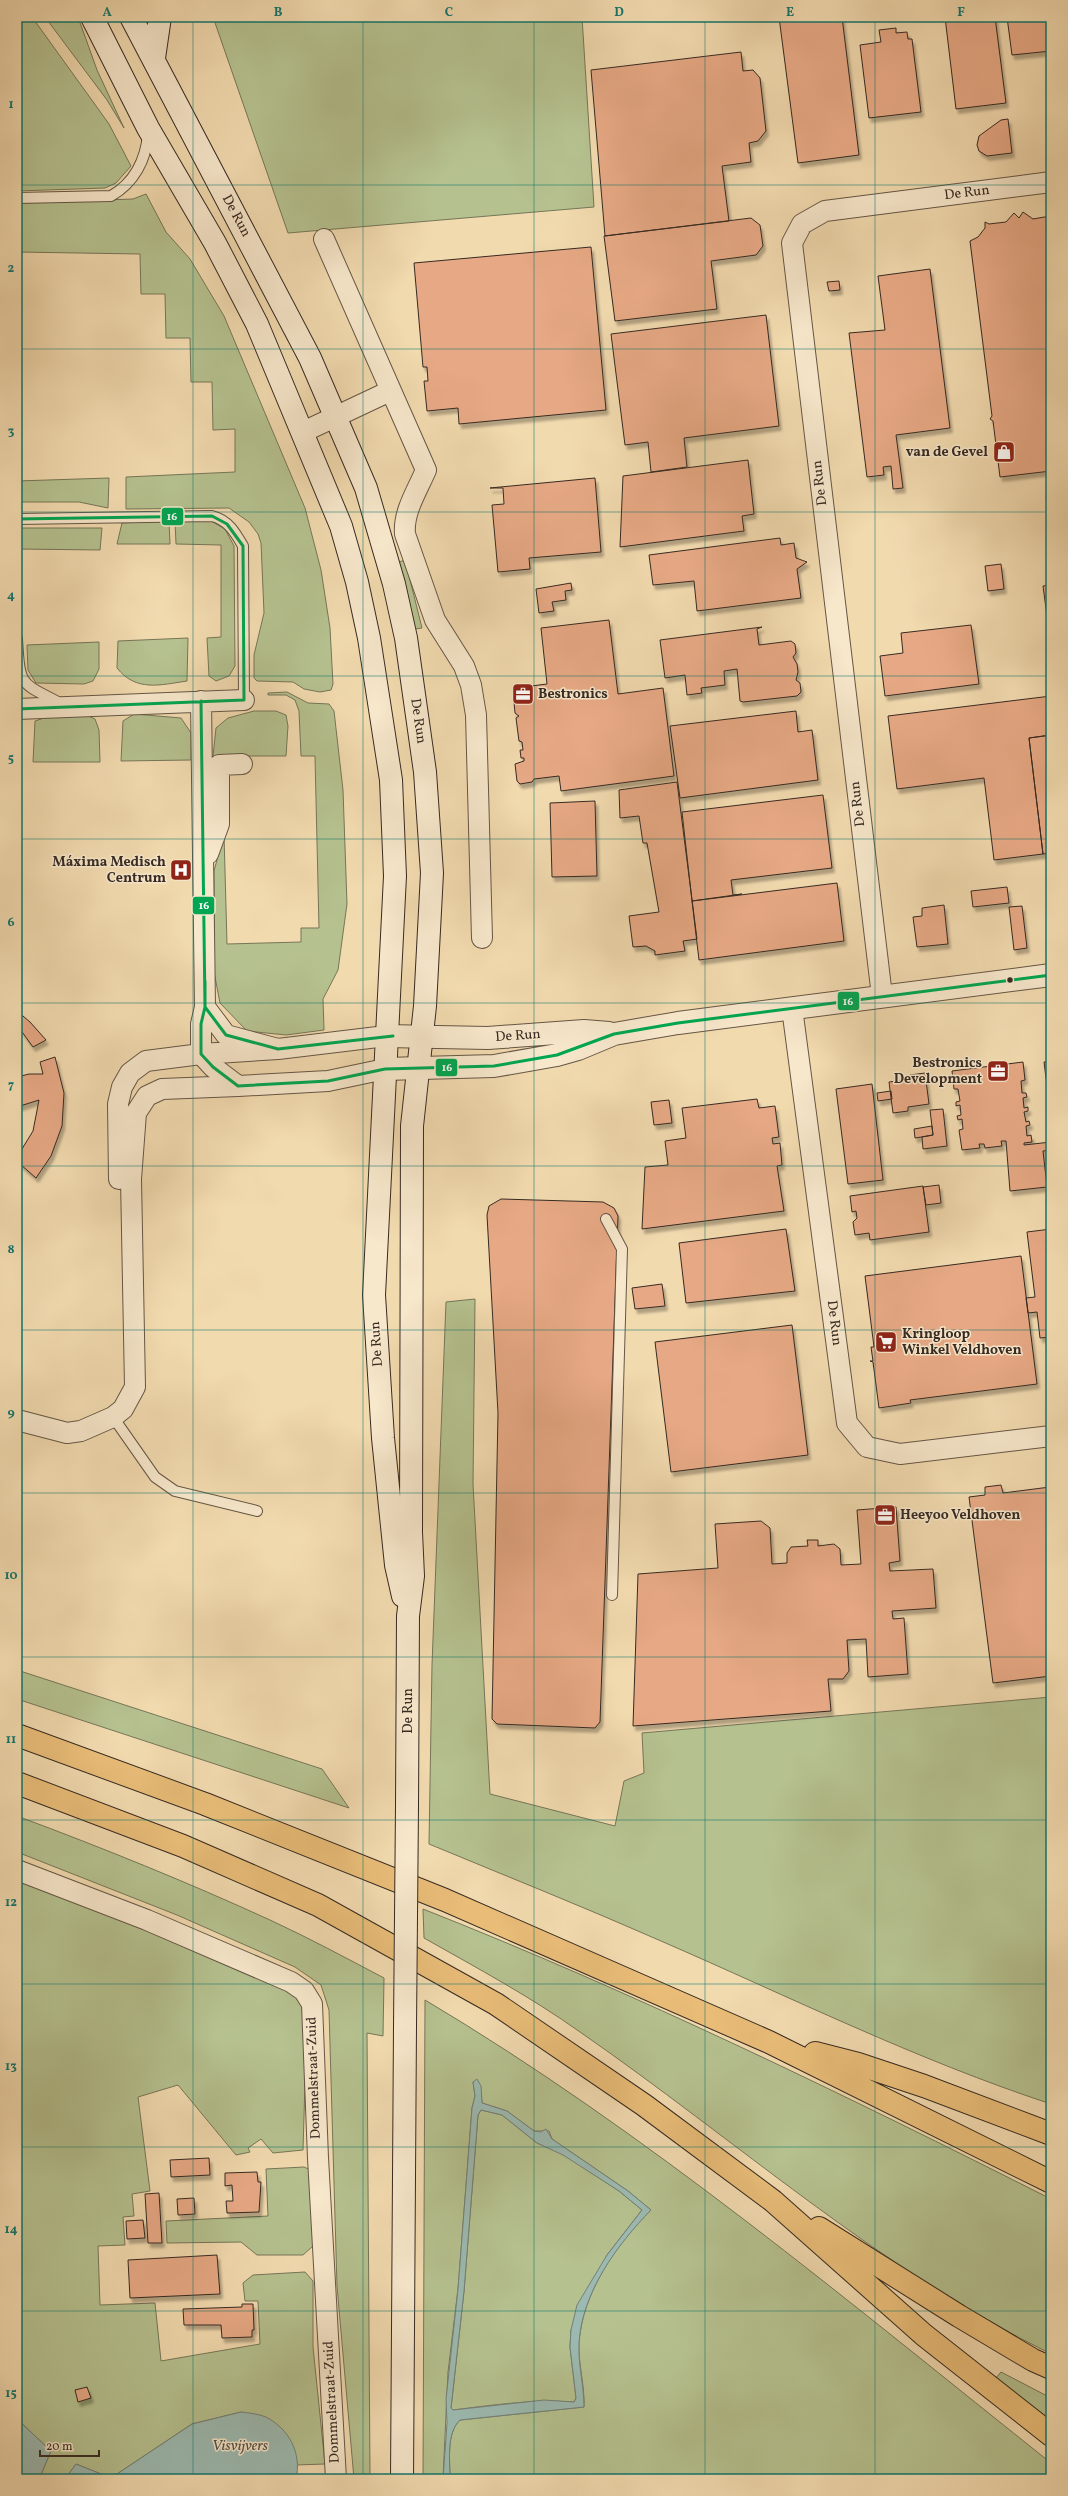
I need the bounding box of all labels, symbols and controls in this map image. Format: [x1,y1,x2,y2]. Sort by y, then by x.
text: A [102,4,112,22]
text: B [274,4,283,22]
text: C [445,4,453,22]
text: D [614,4,624,22]
text: E [786,4,794,22]
text: F [957,4,965,22]
text: 1 [8,96,14,114]
street label: De Run [943,181,991,205]
street label: De Run [217,191,255,241]
text: 2 [8,260,15,278]
text: 3 [8,423,15,441]
shop icon: van de Gevel [991,439,1017,465]
place label: van de Gevel [906,443,988,462]
street label: De Run [808,459,832,507]
line badge: 16 [161,507,184,526]
text: 16 [167,510,177,525]
text: 4 [7,587,15,605]
office icon: Bestronics [510,681,536,707]
place label: Bestronics [538,685,608,704]
street label: De Run [405,697,431,745]
text: 5 [8,750,14,768]
street label: De Run [846,780,870,828]
place label: Máxima Medisch Centrum [52,853,166,888]
hospital icon: Máxima Medisch Centrum [168,857,194,883]
line badge: 16 [192,896,215,915]
text: 16 [199,899,209,914]
text: 6 [7,914,15,932]
unlabelled marker [1005,975,1015,985]
line badge: 16 [837,991,860,1011]
text: 16 [843,995,853,1010]
street label: De Run [495,1025,541,1047]
place label: Bestronics Development [894,1054,982,1089]
line badge: 16 [435,1058,458,1077]
office icon: Bestronics Development [985,1058,1011,1084]
text: 16 [442,1061,452,1076]
text: 7 [8,1077,14,1095]
text: 8 [7,1241,15,1259]
street label: De Run [822,1299,846,1347]
street label: De Run [366,1321,388,1367]
place label: Kringloop Winkel Veldhoven [902,1325,1022,1360]
supermarket icon: Kringloop Winkel Veldhoven [873,1329,899,1355]
text: 9 [7,1404,15,1422]
office icon: Heeyoo Veldhoven [872,1502,898,1528]
place label: Heeyoo Veldhoven [900,1506,1021,1525]
text: 10 [4,1567,18,1585]
street label: De Run [399,1688,418,1734]
text: 11 [6,1731,16,1749]
text: 12 [5,1894,17,1912]
street label: Dommelstraat-Zuid [302,2016,326,2140]
text: 13 [5,2058,17,2076]
text: 14 [4,2221,18,2239]
street label: Dommelstraat-Zuid [319,2340,345,2464]
text: 15 [5,2385,17,2403]
scale bar [40,2432,99,2458]
water label: Visvijvers [212,2436,269,2457]
text: 20 m [46,2439,73,2455]

